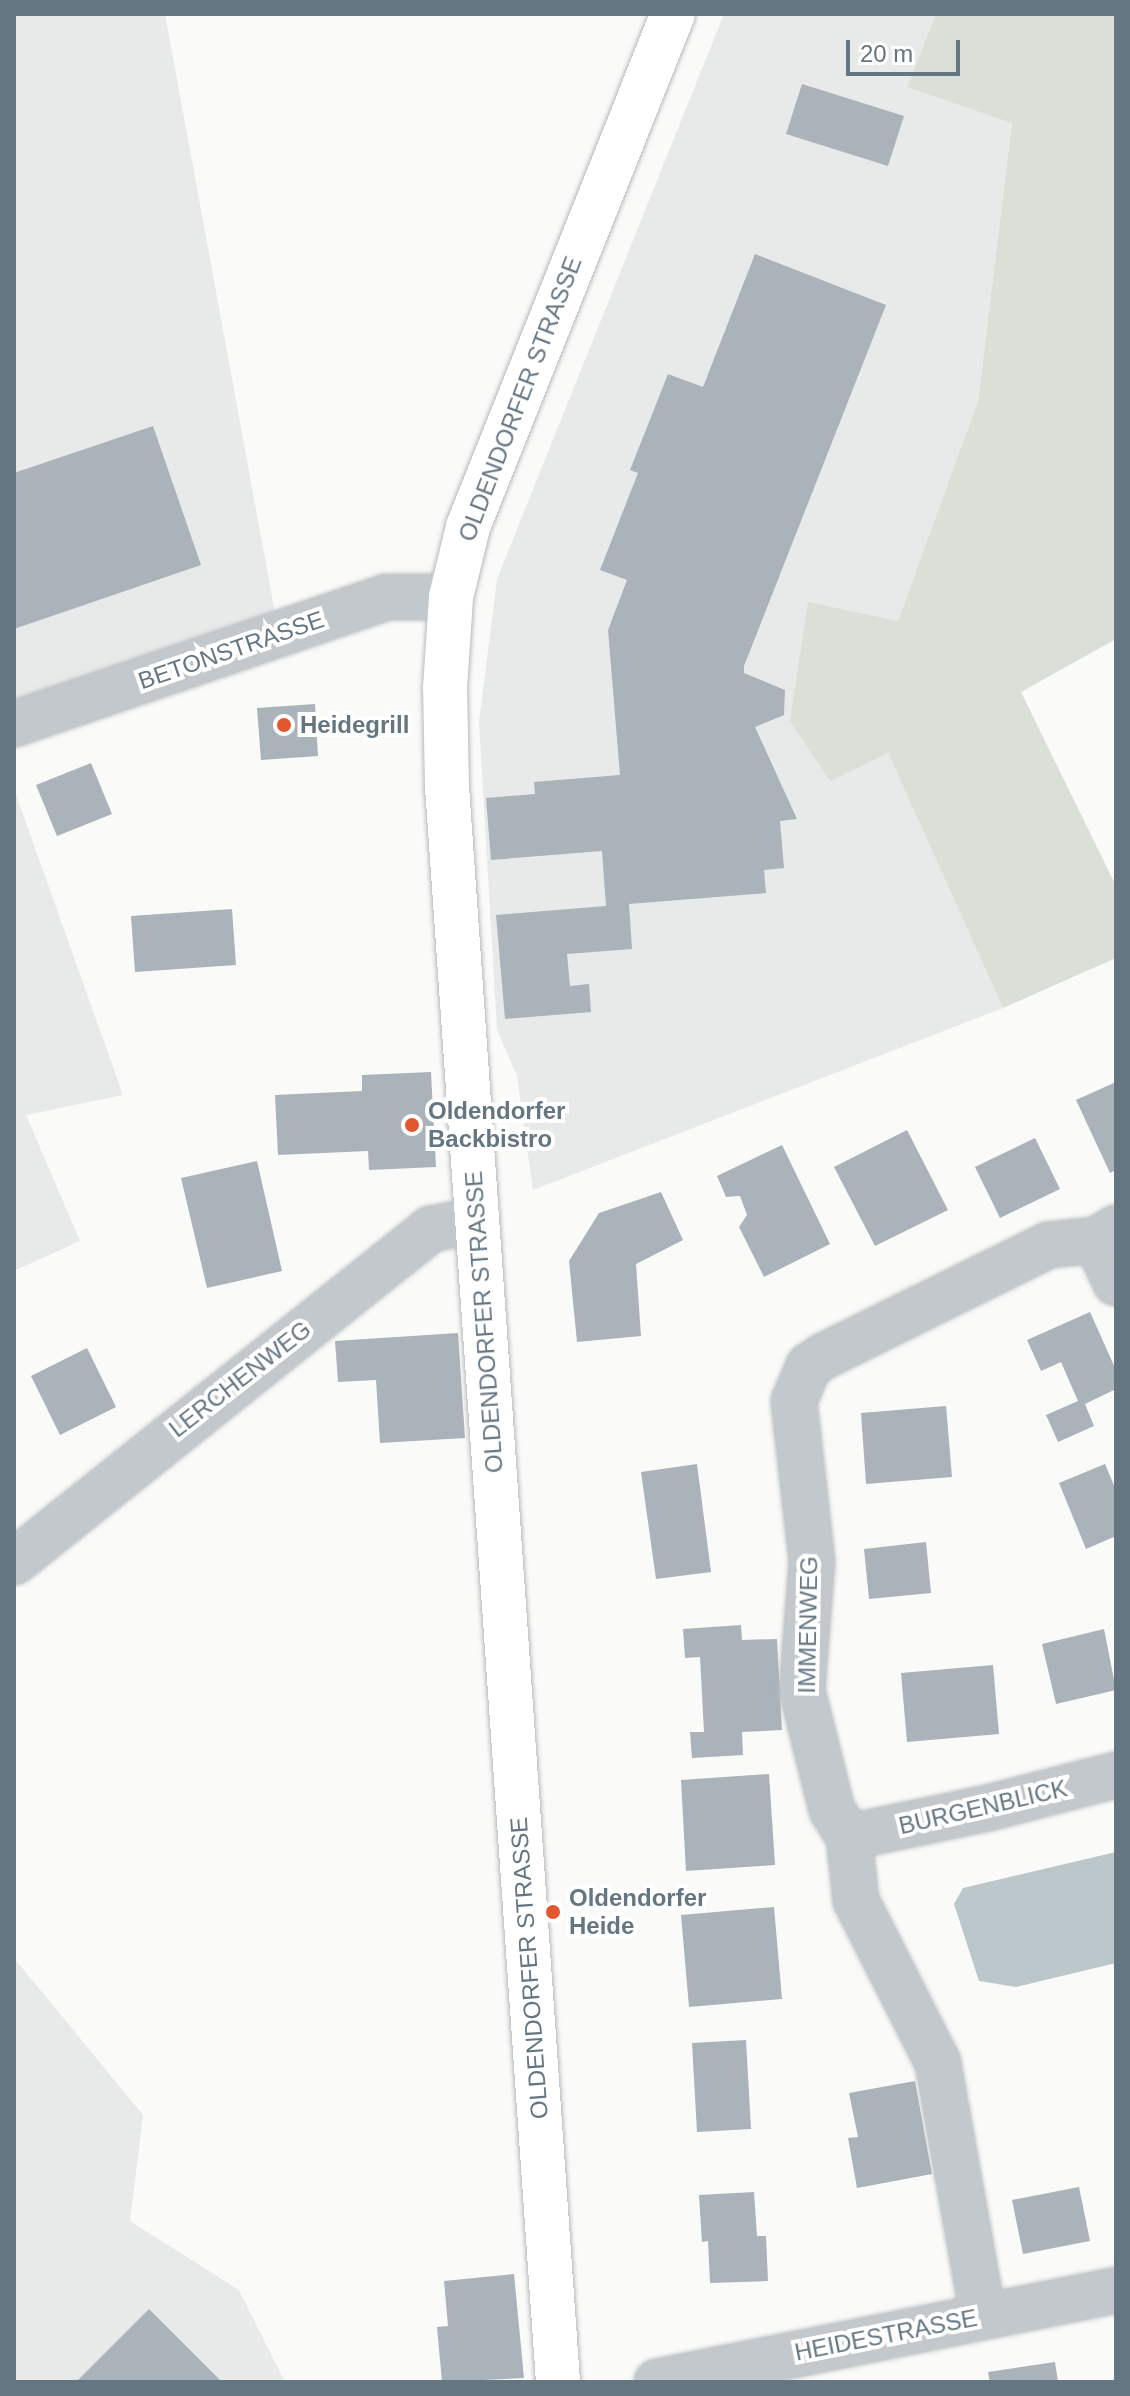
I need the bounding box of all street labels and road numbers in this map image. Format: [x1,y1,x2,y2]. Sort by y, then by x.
street label: OLDENDORFER STRASSE [452,253,588,545]
street label: BETONSTRASSE [134,605,328,695]
street label: OLDENDORFER STRASSE [459,1170,509,1474]
street label: LERCHENWEG [163,1315,317,1443]
street label: IMMENWEG [792,1556,824,1694]
street label: BURGENBLICK [896,1774,1070,1840]
street label: OLDENDORFER STRASSE [504,1816,554,2120]
street label: HEIDESTRASSE [792,2303,980,2367]

